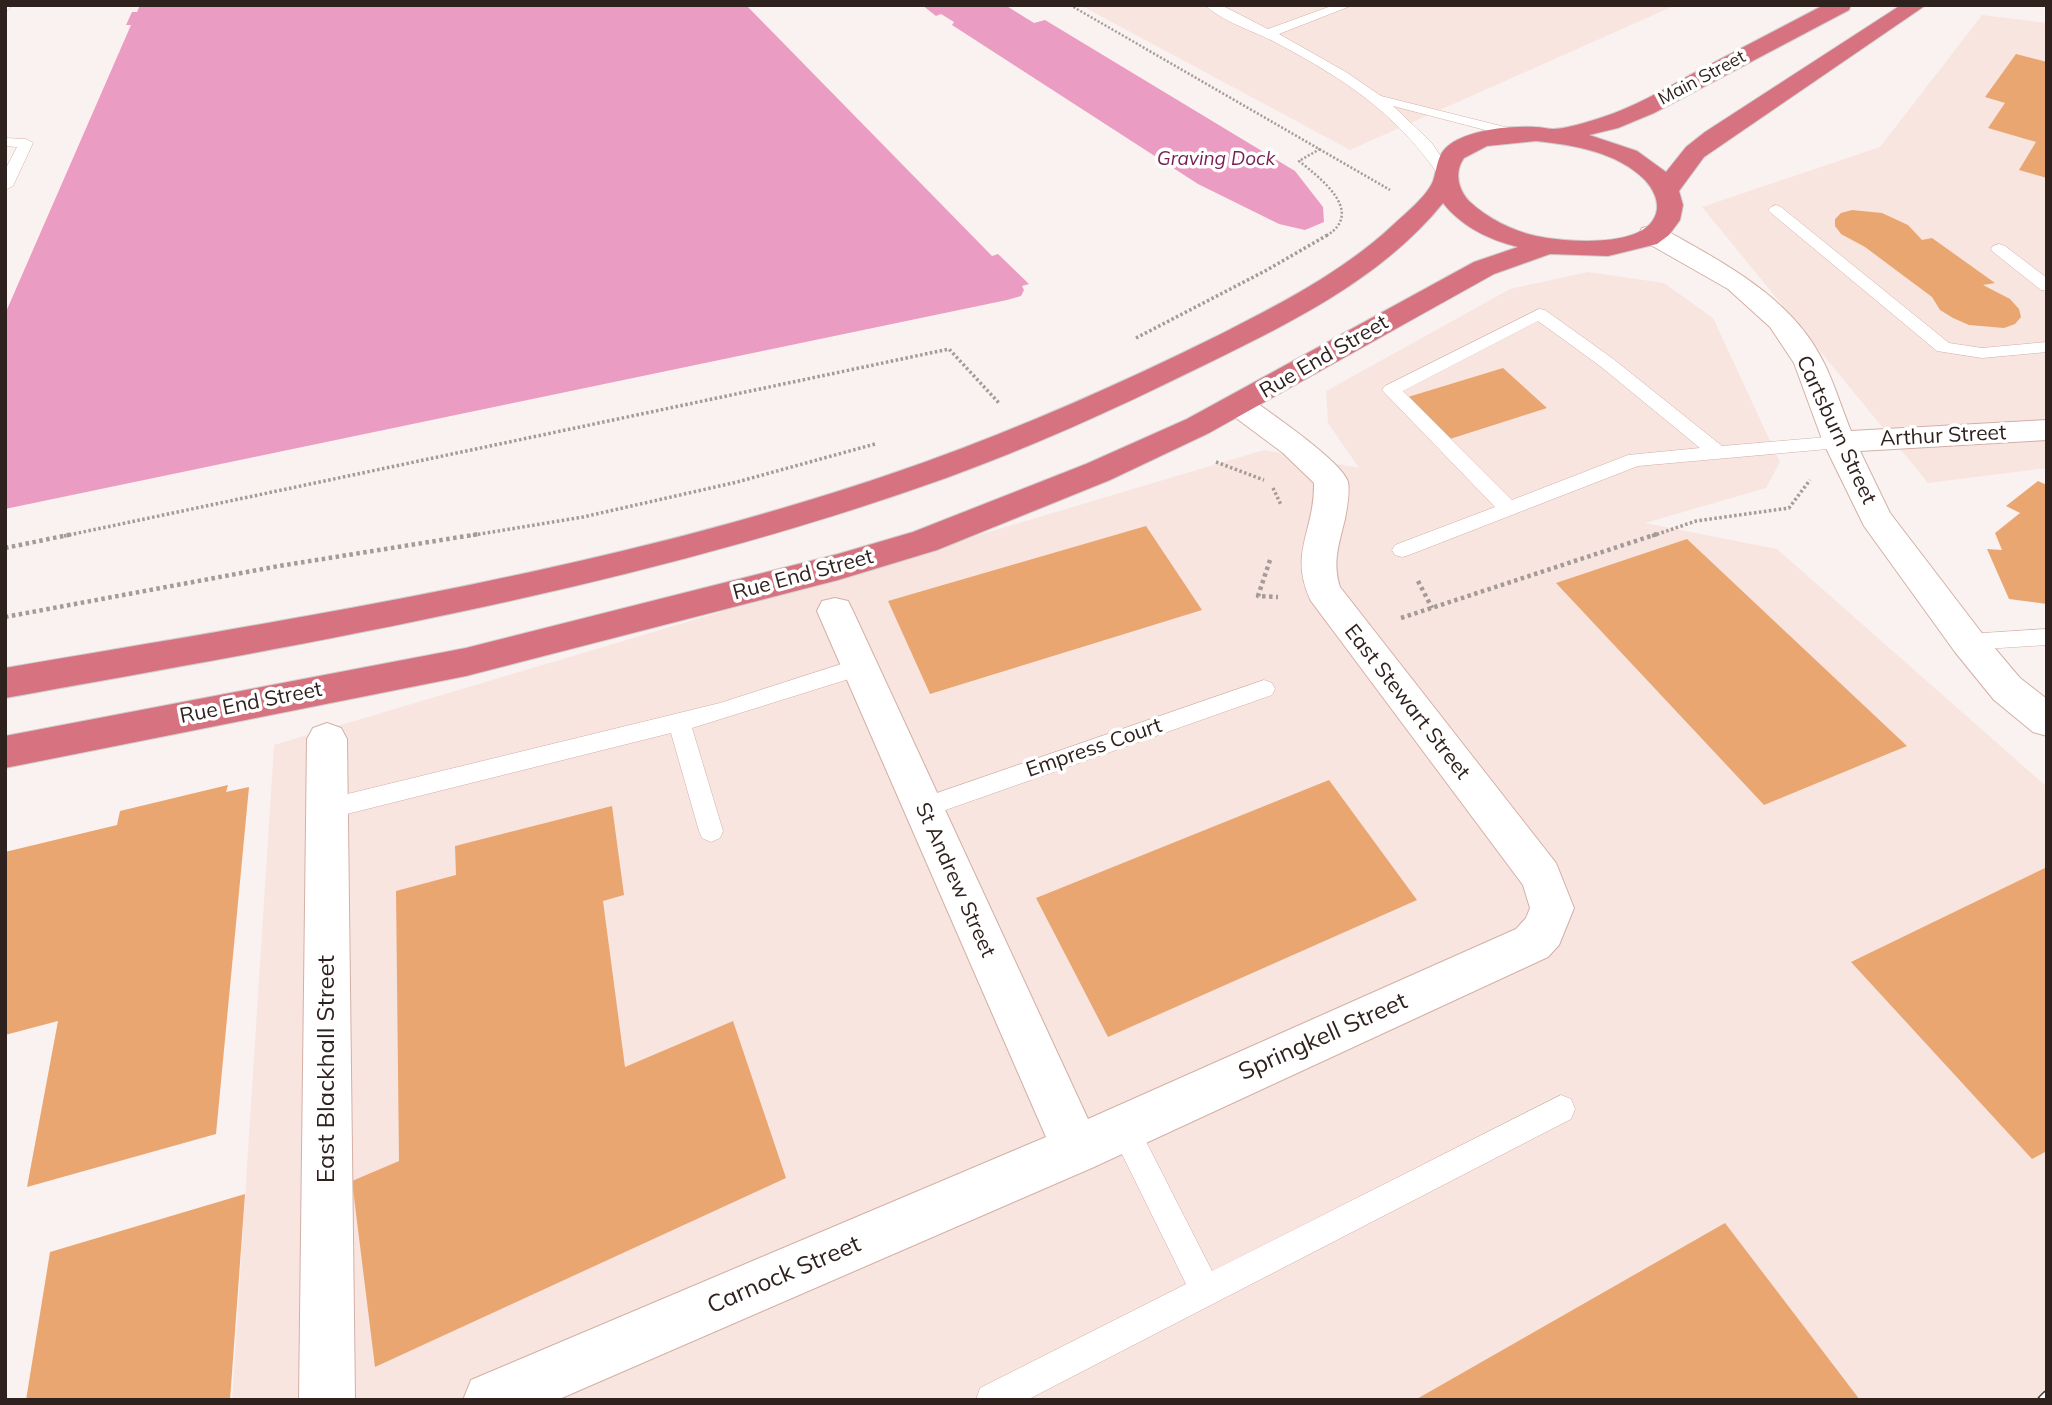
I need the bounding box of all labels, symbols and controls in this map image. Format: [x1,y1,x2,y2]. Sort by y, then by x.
street label: Main Street [1655,46,1749,110]
water label: Graving Dock [1157,148,1275,170]
street label: Rue End Street [1255,310,1393,404]
street label: Cartsburn Street [1791,352,1881,508]
street label: Arthur Street [1879,420,2007,452]
street label: Rue End Street [730,544,876,606]
street label: East Stewart Street [1339,620,1475,784]
street label: Rue End Street [178,677,324,729]
street label: Empress Court [1023,713,1165,783]
street label: St Andrew Street [910,799,1000,961]
street label: East Blackhall Street [313,955,341,1183]
street label: Springkell Street [1234,987,1412,1087]
street label: Carnock Street [703,1230,865,1320]

